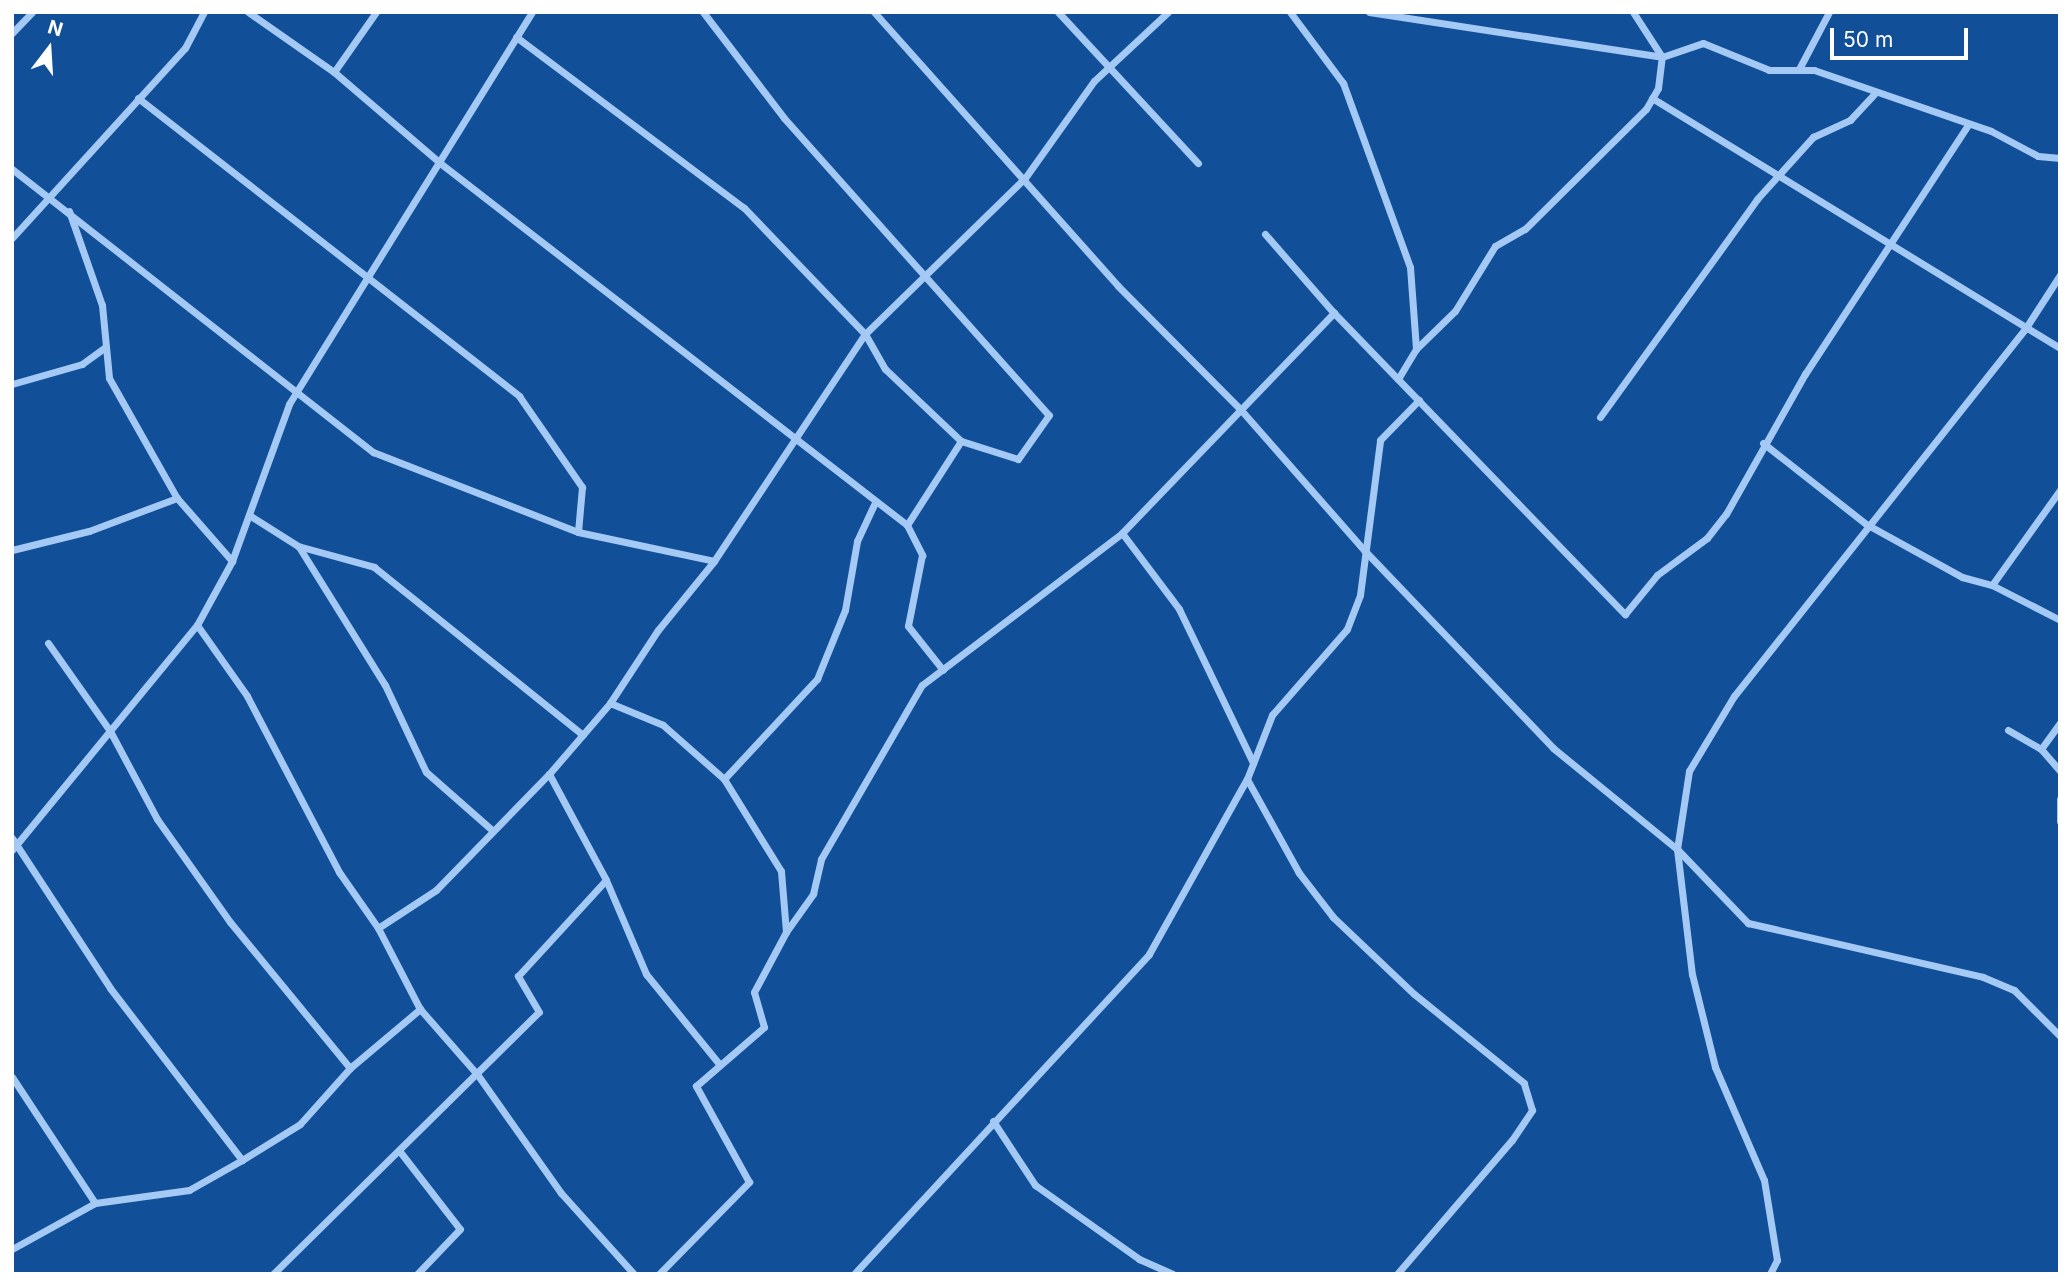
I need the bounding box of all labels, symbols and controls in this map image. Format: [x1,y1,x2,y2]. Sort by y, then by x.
north arrow [14,14,84,84]
scale bar [1834,14,1972,58]
text: N [45,15,66,42]
text: 50 m [1843,27,1893,52]

